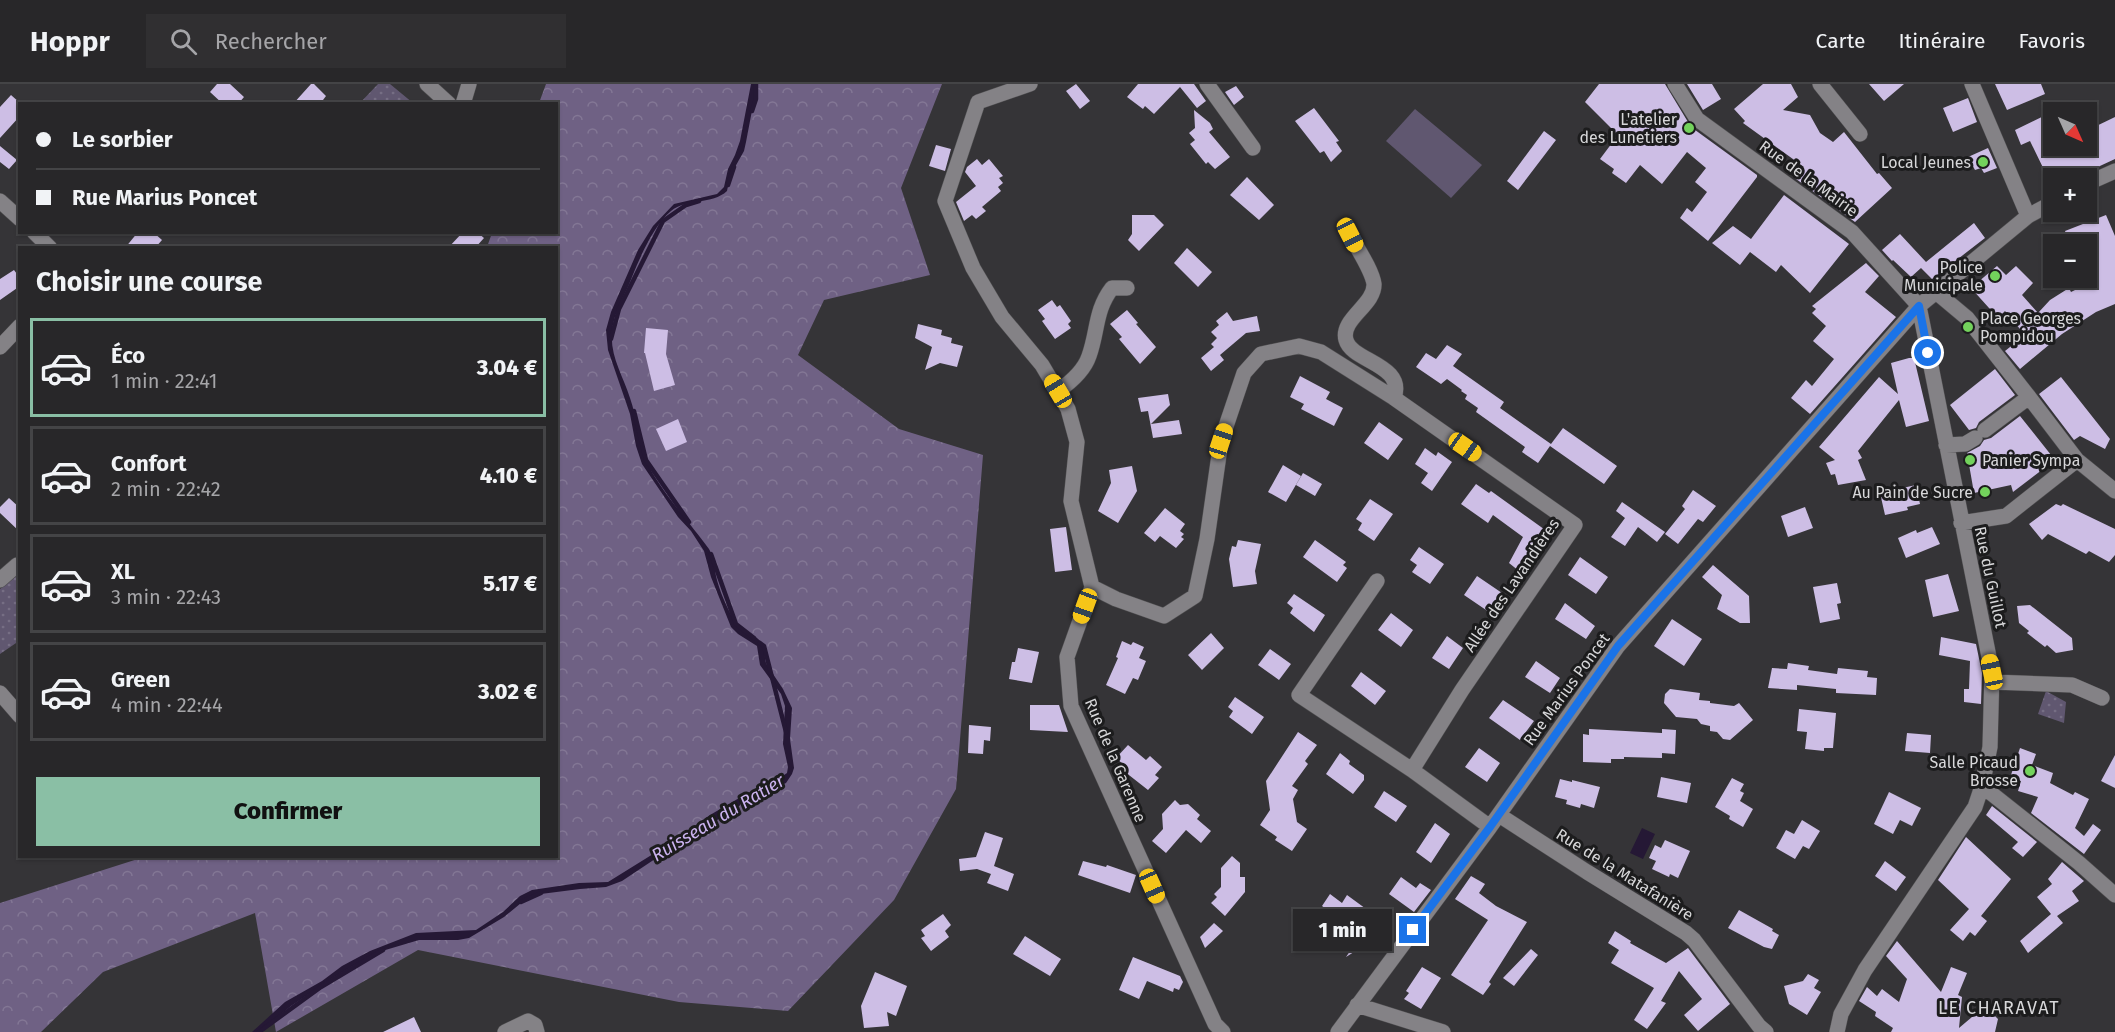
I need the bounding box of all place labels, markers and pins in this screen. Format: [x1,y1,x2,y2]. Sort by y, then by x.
place label: L'atelier des Lunetiers [1579,110,1678,147]
marker: L'atelier des Lunetiers [1682,121,1696,135]
place label: Local Jeunes [1881,153,1971,172]
marker: Local Jeunes [1976,155,1990,169]
place label: Police Municipale [1904,258,1983,295]
marker: Police Municipale [1988,269,2002,283]
place label: Place Georges Pompidou [1980,309,2081,346]
marker: Place Georges Pompidou [1961,320,1975,334]
place label: Panier Sympa [1982,451,2080,470]
marker: Panier Sympa [1963,453,1977,467]
place label: Au Pain de Sucre [1852,483,1973,502]
marker: Au Pain de Sucre [1978,485,1992,499]
place label: Salle Picaud Brosse [1930,753,2018,790]
marker: Salle Picaud Brosse [2023,764,2037,778]

